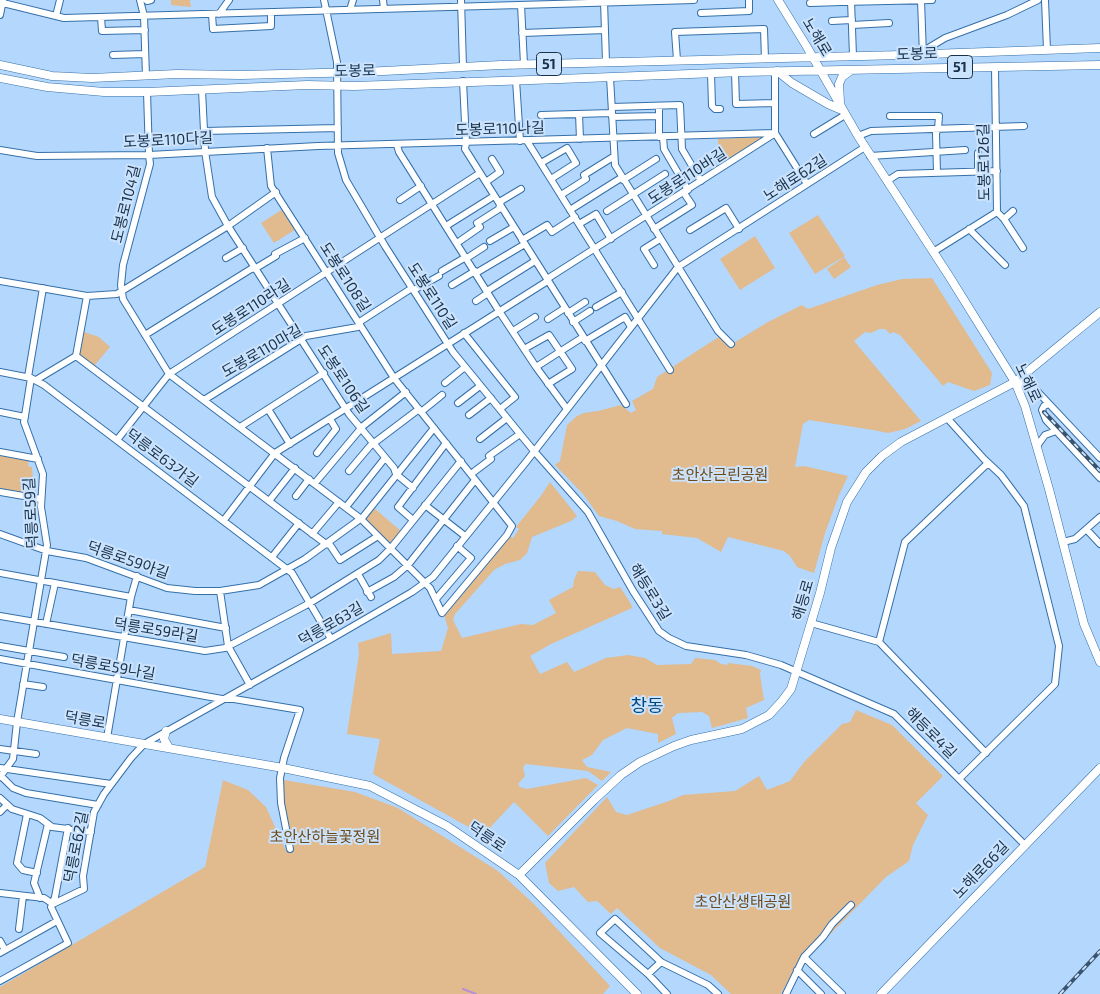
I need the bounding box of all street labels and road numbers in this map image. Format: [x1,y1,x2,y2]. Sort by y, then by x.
street label: 노해로 [799,15,835,59]
street label: 도봉로 [896,44,938,64]
road number: 51 [536,52,562,76]
road number: 51 [948,56,972,78]
street label: 도봉로 [334,62,376,80]
street label: 도봉로110나길 [455,118,545,140]
street label: 도봉로126길 [974,123,994,201]
street label: 도봉로110다길 [123,129,213,151]
street label: 도봉로110바길 [644,144,730,208]
street label: 노해로62길 [760,151,830,205]
street label: 도봉로104길 [108,163,144,245]
street label: 도봉로108길 [316,239,374,315]
street label: 도봉로110길 [404,259,460,333]
street label: 도봉로110라길 [208,275,294,339]
street label: 도봉로110마길 [219,321,305,381]
street label: 도봉로106길 [314,341,372,417]
street label: 노해로 [1011,360,1045,406]
street label: 덕릉로63가길 [122,425,202,491]
street label: 덕릉로59길 [20,477,42,549]
street label: 덕릉로59아길 [85,538,171,582]
street label: 해등로3길 [626,560,674,624]
street label: 해등로 [789,578,817,622]
street label: 덕릉로63길 [295,598,367,650]
street label: 덕릉로59라길 [112,614,200,646]
street label: 덕릉로59나길 [69,651,157,683]
street label: 해등로4길 [902,704,960,762]
street label: 덕릉로 [63,708,107,732]
street label: 덕릉로62길 [60,810,92,884]
street label: 덕릉로 [465,818,509,856]
street label: 노해로66길 [949,838,1013,902]

